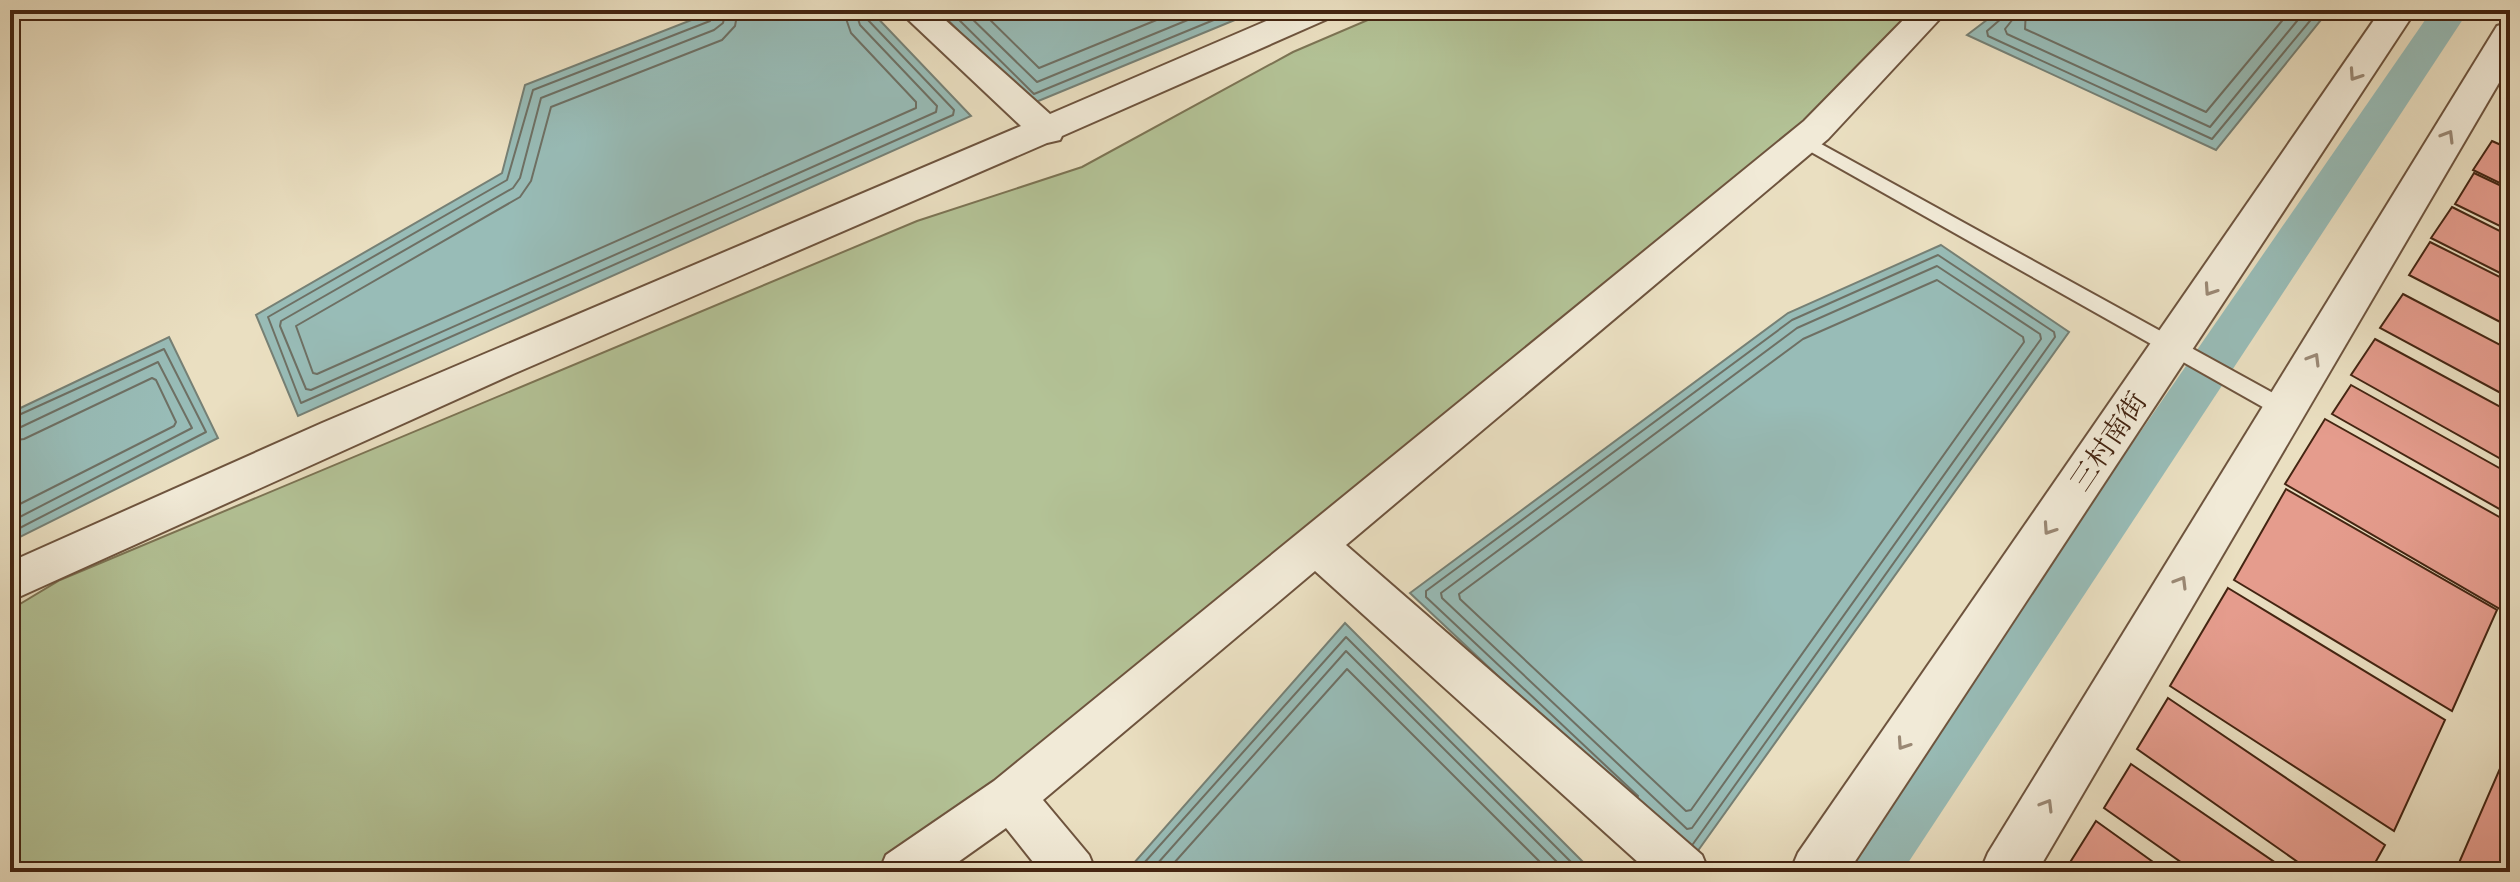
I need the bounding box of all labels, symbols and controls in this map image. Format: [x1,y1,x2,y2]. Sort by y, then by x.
one-way arrow [2350,66,2365,80]
one-way arrow [2439,130,2454,145]
one-way arrow [2205,281,2220,296]
one-way arrow [2305,353,2320,368]
street label: 三村南街 [2062,385,2156,499]
one-way arrow [2043,520,2058,534]
one-way arrow [2171,576,2186,591]
one-way arrow [1898,736,1913,750]
one-way arrow [2037,799,2053,814]

